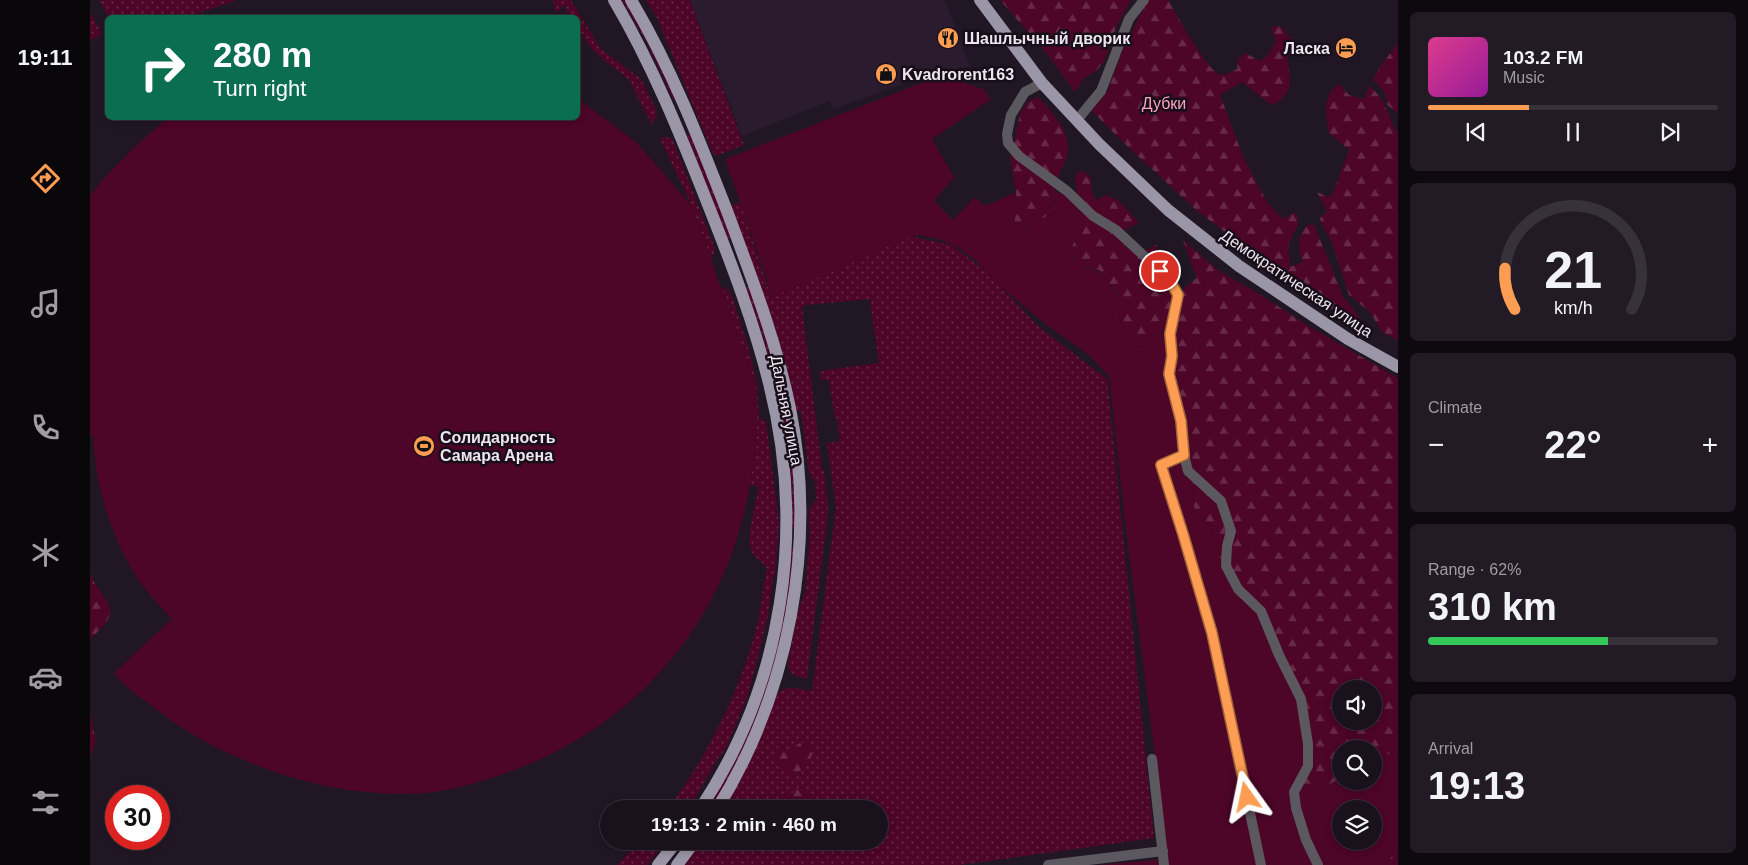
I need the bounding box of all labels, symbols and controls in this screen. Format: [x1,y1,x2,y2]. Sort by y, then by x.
restaurant icon: Шашлычный дворик [936,26,960,50]
place label: Шашлычный дворик [964,30,1131,47]
icon: right [130,35,195,100]
text: 280 m [213,35,312,74]
hotel icon: Ласка [1334,36,1358,60]
place label: Ласка [1284,40,1330,57]
text: 19:11 [17,45,73,70]
text: 103.2 FM [1503,47,1583,68]
shop icon: Kvadrorent163 [874,62,898,86]
place label: Kvadrorent163 [902,66,1014,83]
text: Music [1503,69,1545,86]
text: Turn right [213,76,306,101]
park label: Дубки [1142,95,1186,112]
icon: previous [1462,118,1490,146]
icon: pause [1559,118,1587,146]
icon: next [1656,118,1684,146]
icon: directions [28,161,63,196]
street label: Демократическая улица [1218,226,1376,341]
text: 21 [1544,241,1602,299]
pin [1139,250,1181,292]
icon: arrive [1146,257,1174,285]
icon: music [28,286,63,321]
text: km/h [1554,298,1592,318]
street label: Дальняя улица [767,354,806,467]
text: Climate [1428,399,1482,416]
icon: phone [28,410,63,445]
text: 22° [1544,424,1602,466]
place label: Солидарность Самара Арена [440,429,556,464]
text: − [1428,429,1444,460]
text: + [1702,429,1718,460]
sports icon: Солидарность Самара Арена [412,434,436,458]
icon: climate [28,535,63,570]
text: Range · 62% [1428,561,1521,578]
text: 310 km [1428,586,1557,628]
icon: car [28,660,63,695]
map controls [1332,680,1382,850]
button: sound [1332,680,1382,730]
button: search [1332,740,1382,790]
text: Arrival [1428,740,1473,757]
text: 19:13 [1428,765,1525,807]
position arrow [1220,770,1272,822]
icon: filters [28,785,63,820]
speed limit sign: 30 [105,785,170,850]
button: layers [1332,800,1382,850]
text: 19:13 · 2 min · 460 m [651,814,837,835]

